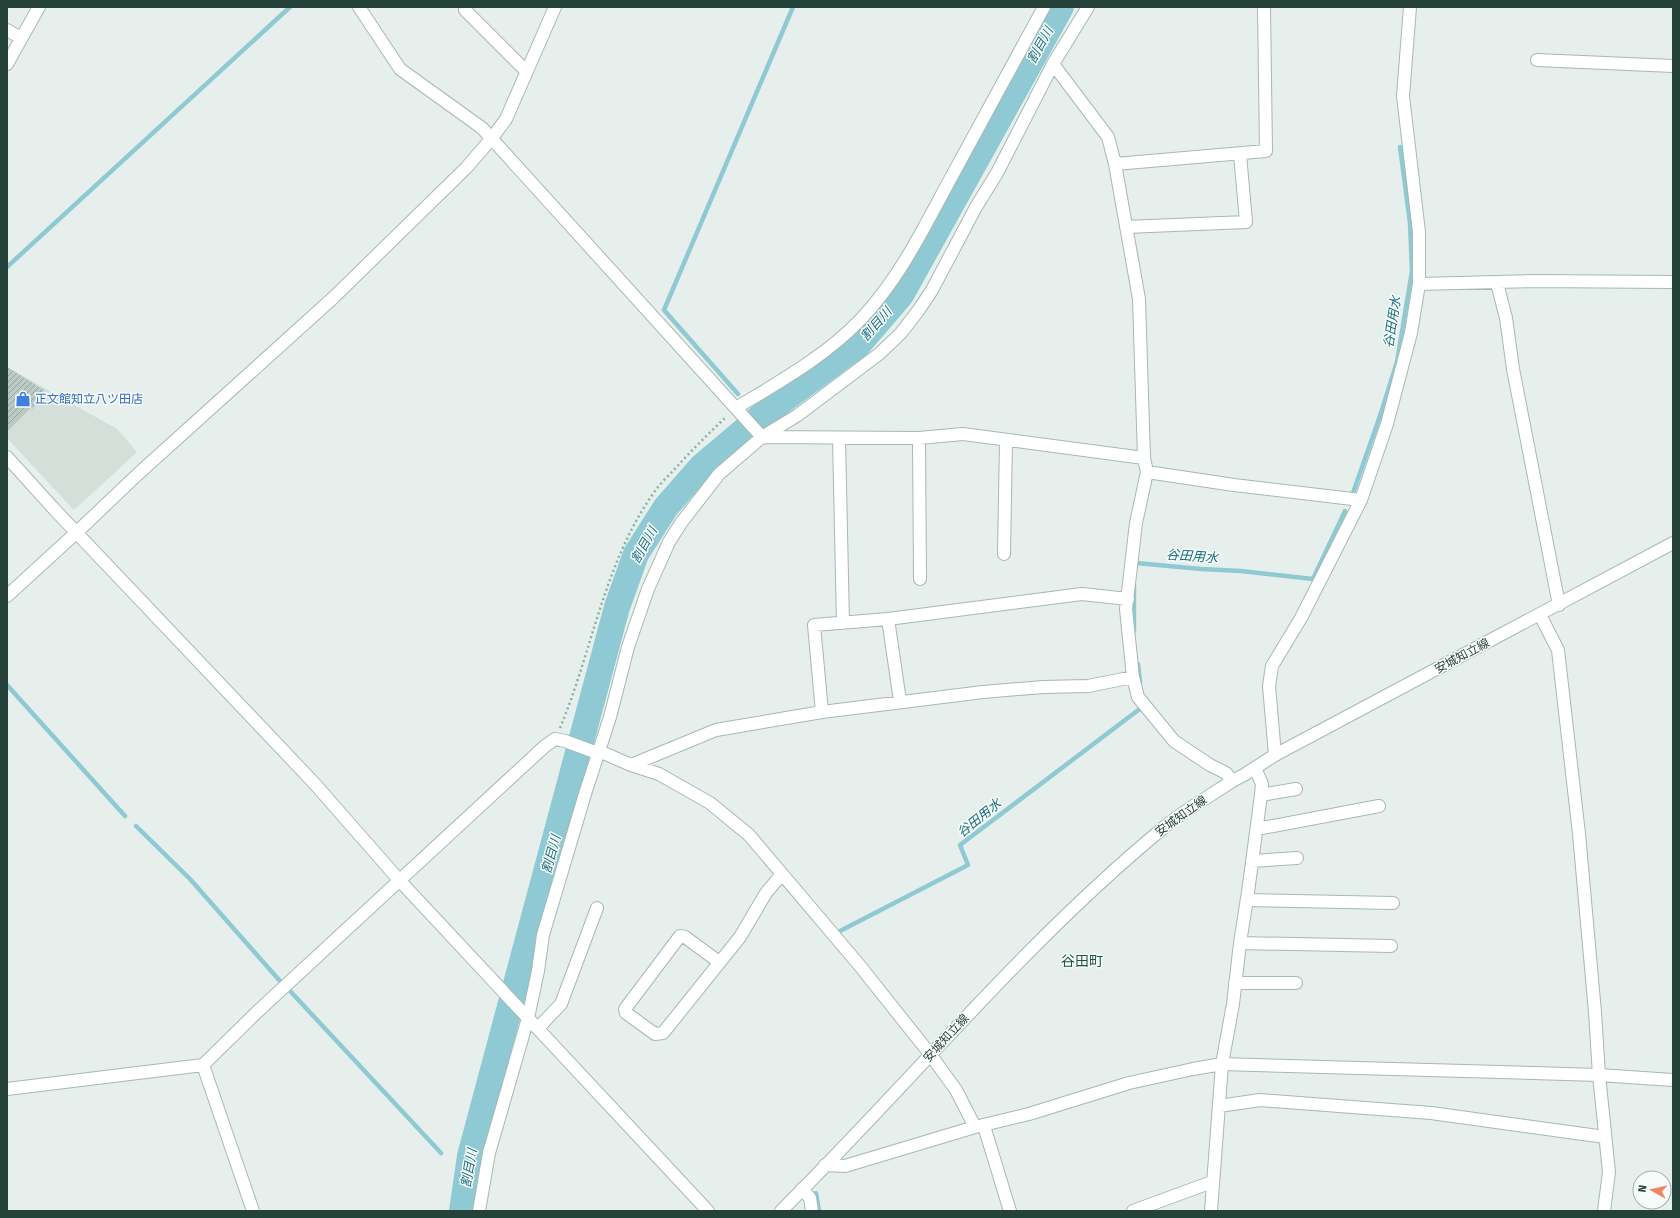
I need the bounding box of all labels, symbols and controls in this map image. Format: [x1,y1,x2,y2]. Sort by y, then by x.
water label: 割目川 [1024,23,1057,66]
water label: 谷田用水 [1381,293,1404,349]
water label: 割目川 [858,303,896,344]
shop icon: 正文館知立八ツ田店 [14,390,32,408]
place label: 正文館知立八ツ田店 [35,392,143,406]
water label: 割目川 [628,523,661,566]
water label: 谷田用水 [1166,547,1220,565]
street label: 安城知立線 [1432,636,1492,676]
street label: 安城知立線 [1153,793,1209,839]
water label: 谷田用水 [954,795,1005,840]
water label: 割目川 [539,831,564,875]
district label: 谷田町 [1061,953,1103,970]
street label: 安城知立線 [920,1011,972,1065]
water label: 割目川 [458,1146,480,1189]
north arrow [1632,1170,1672,1210]
text: N [1636,1184,1650,1193]

